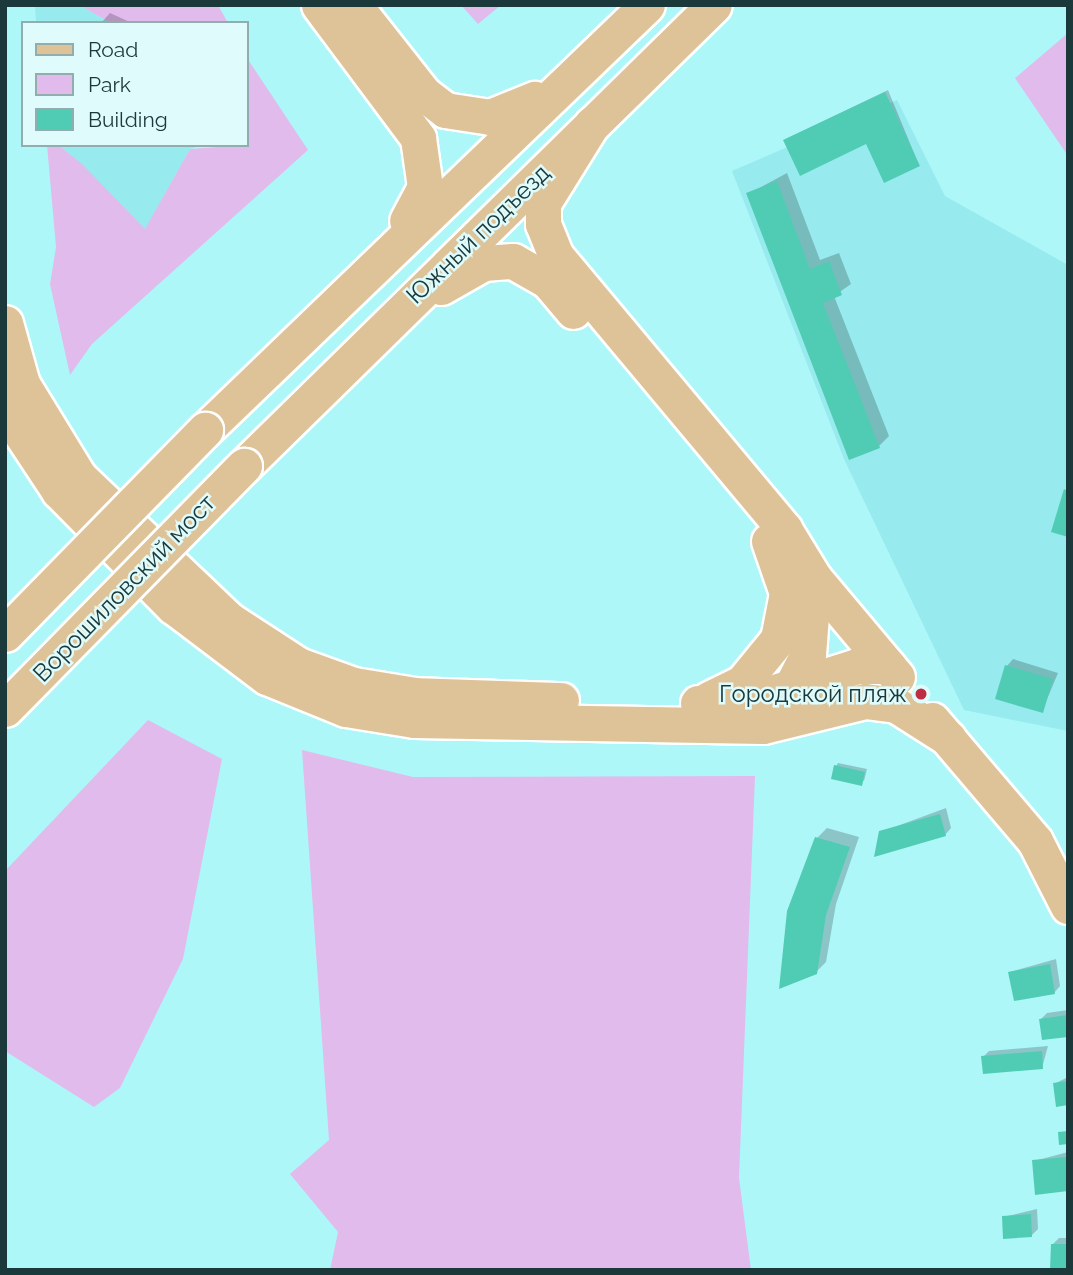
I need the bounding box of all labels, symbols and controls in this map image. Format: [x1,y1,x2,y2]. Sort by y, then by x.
legend [21,21,248,147]
text: Road [88,37,138,62]
text: Park [88,72,131,97]
text: Building [88,107,168,132]
street label: Южный подъезд [400,158,556,310]
street label: Ворошиловский мост [27,488,221,688]
place label: Городской пляж [719,680,907,708]
marker: Городской пляж [913,686,929,702]

